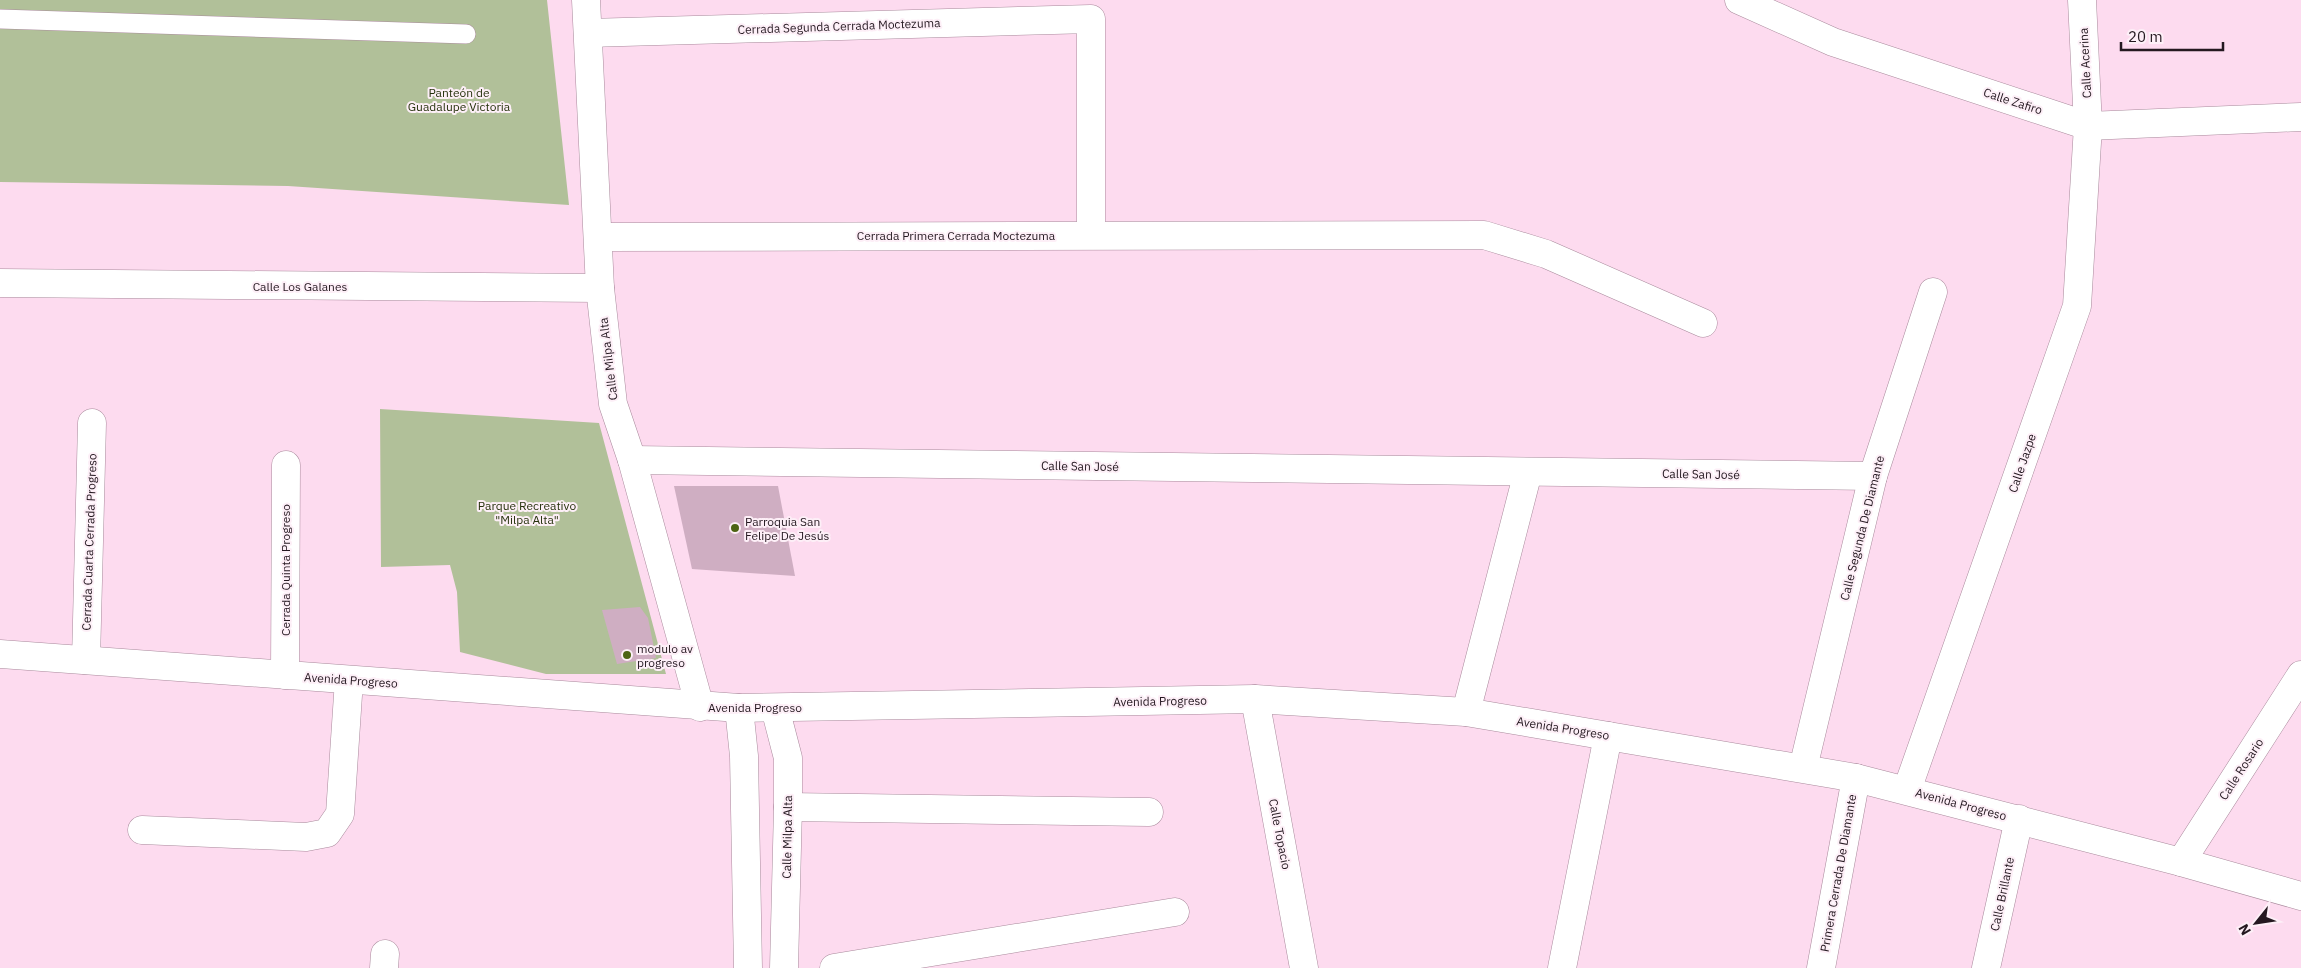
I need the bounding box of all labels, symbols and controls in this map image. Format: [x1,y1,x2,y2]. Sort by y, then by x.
street label: Cerrada Segunda Cerrada Moctezuma [737,15,941,37]
scale bar [2121,20,2224,52]
street label: Calle Acerina [2076,27,2094,99]
text: 20 m [2128,27,2163,46]
street label: Calle Zafiro [1982,84,2045,118]
park label: Panteón de Guadalupe Victoria [408,85,511,114]
street label: Cerrada Primera Cerrada Moctezuma [857,228,1056,243]
street label: Calle Los Galanes [253,279,348,294]
street label: Calle Milpa Alta [595,316,621,401]
street label: Calle Jazpe [2005,431,2039,494]
street label: Cerrada Cuarta Cerrada Progreso [78,453,100,631]
street label: Calle Segunda De Diamante [1837,454,1887,602]
street label: Calle San José [1041,458,1120,474]
street label: Calle San José [1662,466,1741,482]
park label: Parque Recreativo "Milpa Alta" [478,498,576,527]
street label: Cerrada Quinta Progreso [278,504,293,636]
place label: Parroquia San Felipe De Jesús [745,514,829,543]
marker: Parroquia San Felipe De Jesús [729,522,741,534]
place label: modulo av progreso [637,641,693,670]
marker: modulo av progreso [621,649,633,661]
street label: Avenida Progreso [304,669,399,691]
street label: Avenida Progreso [1113,693,1207,709]
street label: Avenida Progreso [708,700,802,715]
street label: Avenida Progreso [1515,713,1611,743]
street label: Calle Rosario [2216,735,2267,803]
street label: Avenida Progreso [1914,785,2009,823]
street label: Primera Cerrada De Diamante [1817,793,1859,953]
street label: Calle Milpa Alta [779,795,795,879]
street label: Calle Topacio [1266,797,1294,871]
street label: Calle Brillante [1987,855,2017,932]
north arrow [2231,898,2281,948]
text: N [2234,921,2255,938]

